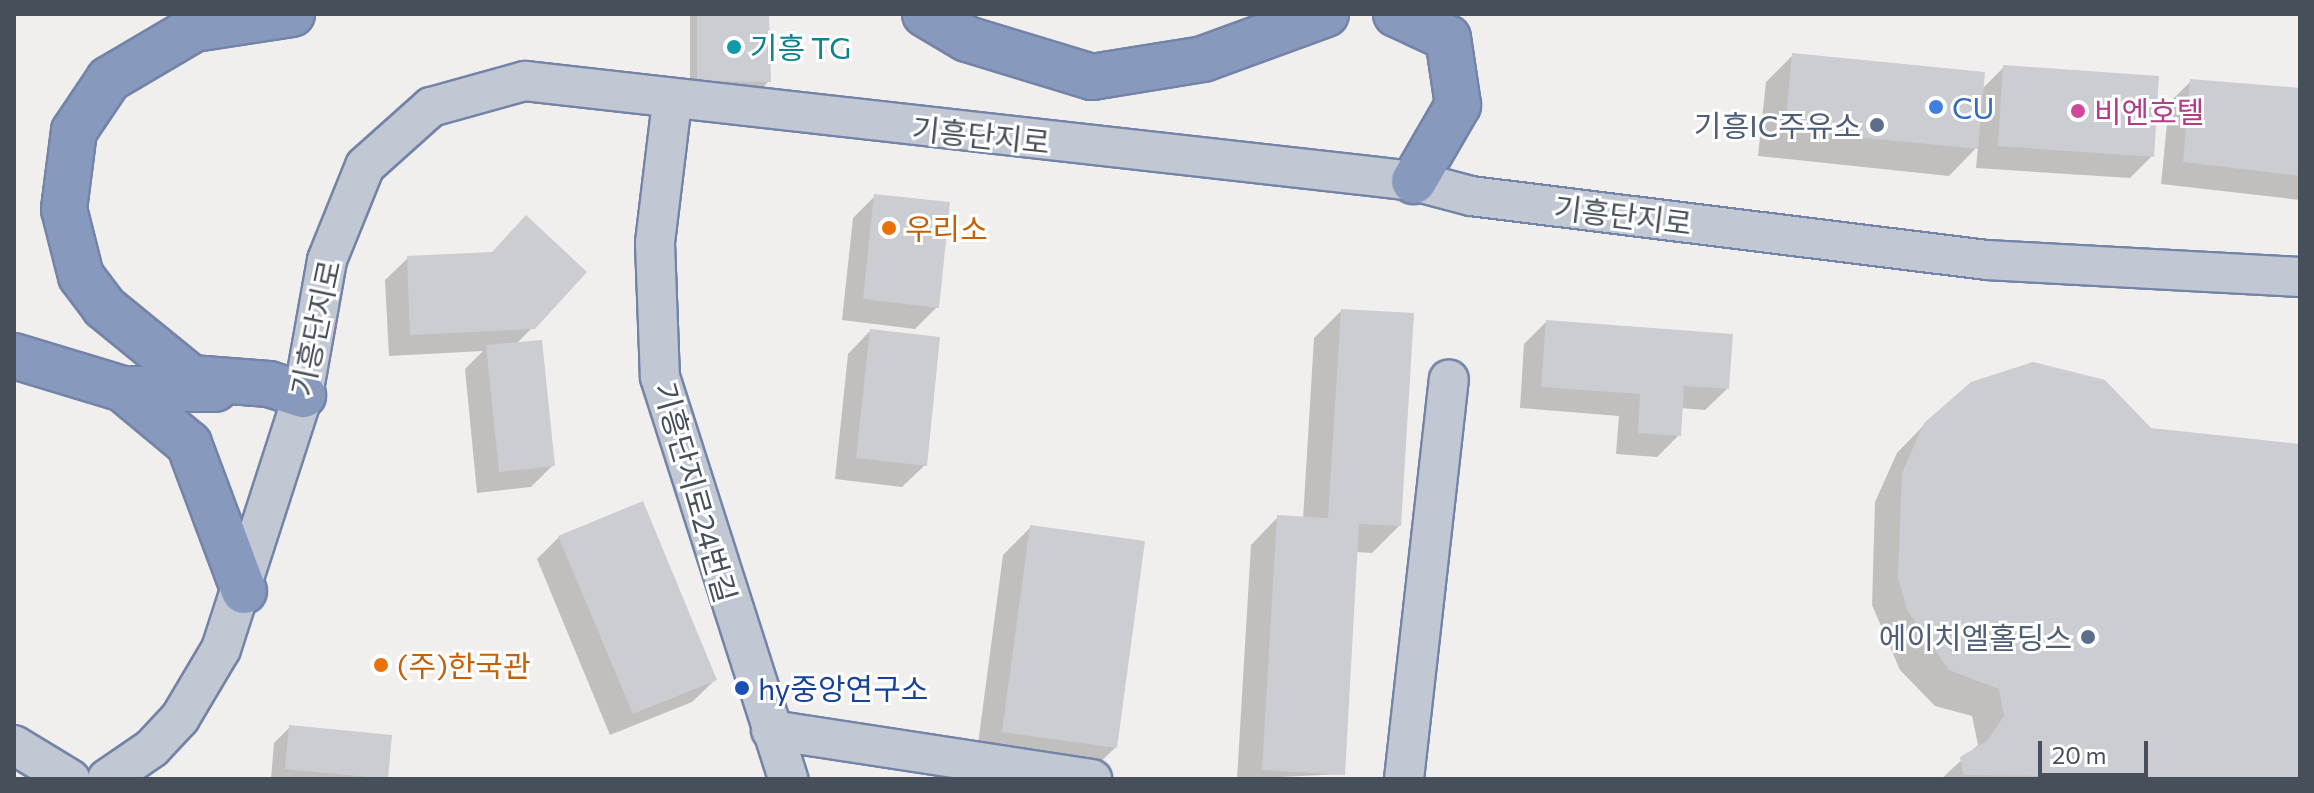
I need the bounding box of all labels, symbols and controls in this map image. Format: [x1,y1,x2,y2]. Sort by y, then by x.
place label: 기흥 TG [750,29,851,65]
marker: 기흥 TG [725,38,743,56]
place label: CU [1952,89,1994,125]
place label: 비엔호텔 [2094,93,2204,129]
marker: CU [1927,98,1945,116]
marker: 비엔호텔 [2069,102,2087,120]
place label: 기흥IC주유소 [1694,107,1861,143]
street label: 기흥단지로 [910,110,1052,160]
marker: 기흥IC주유소 [1868,116,1886,134]
street label: 기흥단지로 [1552,189,1694,241]
place label: 우리소 [905,210,988,246]
marker: 우리소 [880,219,898,237]
street label: 기흥단지로 [283,257,347,399]
street label: 기흥단지로24번길 [647,378,745,606]
place label: 에이치엘홀딩스 [1879,619,2072,655]
marker: 에이치엘홀딩스 [2079,628,2097,646]
place label: (주)한국관 [397,647,530,683]
marker: (주)한국관 [372,656,390,674]
place label: hy중앙연구소 [758,670,928,706]
marker: hy중앙연구소 [733,679,751,697]
scale bar [2042,725,2152,775]
text: 20 m [2052,740,2106,769]

